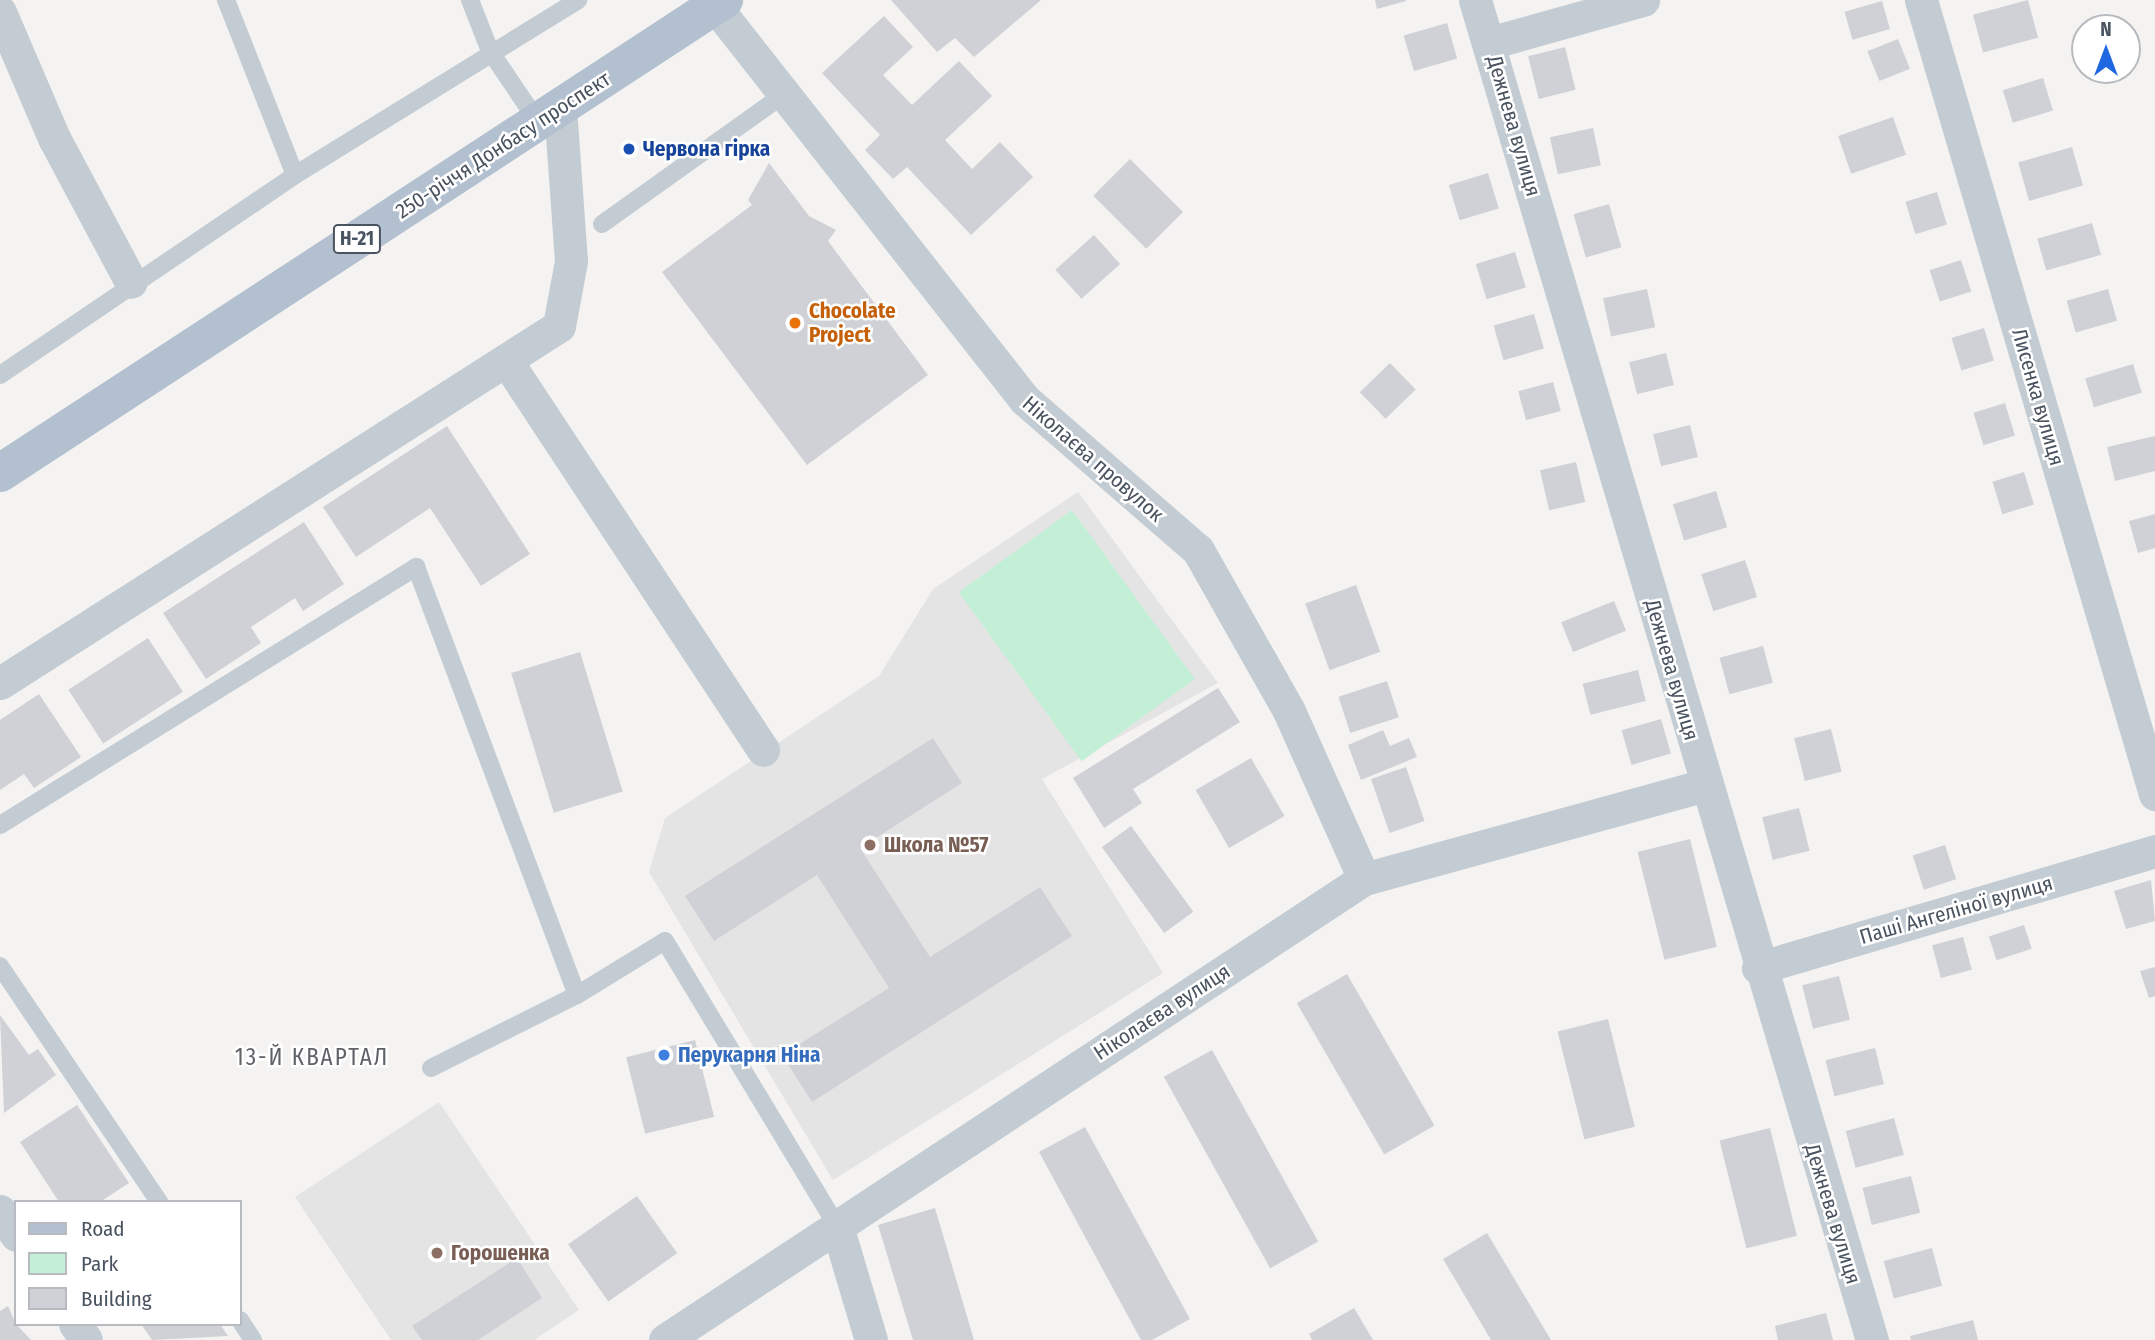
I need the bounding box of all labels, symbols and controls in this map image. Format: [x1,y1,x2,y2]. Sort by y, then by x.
north arrow [2071,14,2141,84]
text: N [2100,18,2112,41]
street label: Дежнева вулиця [1482,53,1546,199]
street label: 250-річчя Донбасу проспект [391,66,615,224]
place label: Червона гірка [643,136,770,162]
marker: Червона гірка [621,141,637,157]
road number: Н-21 [332,224,382,255]
place label: Chocolate Project [809,298,896,348]
marker: Chocolate Project [787,315,803,331]
street label: Лисенка вулиця [2006,325,2070,469]
street label: Ніколаєва провулок [1017,391,1169,527]
street label: Дежнева вулиця [1640,597,1704,743]
place label: Школа №57 [884,832,988,858]
marker: Школа №57 [862,837,878,853]
street label: Паші Ангеліної вулиця [1857,870,2055,950]
street label: Ніколаєва вулиця [1089,959,1235,1065]
place label: Перукарня Ніна [678,1042,820,1068]
district label: 13-Й КВАРТАЛ [236,1043,388,1071]
marker: Перукарня Ніна [656,1047,672,1063]
street label: Дежнева вулиця [1800,1141,1866,1287]
legend [14,1200,242,1326]
text: Road [81,1216,125,1242]
place label: Горошенка [451,1240,550,1266]
marker: Горошенка [429,1245,445,1261]
text: Park [81,1251,118,1277]
text: Building [81,1286,152,1312]

